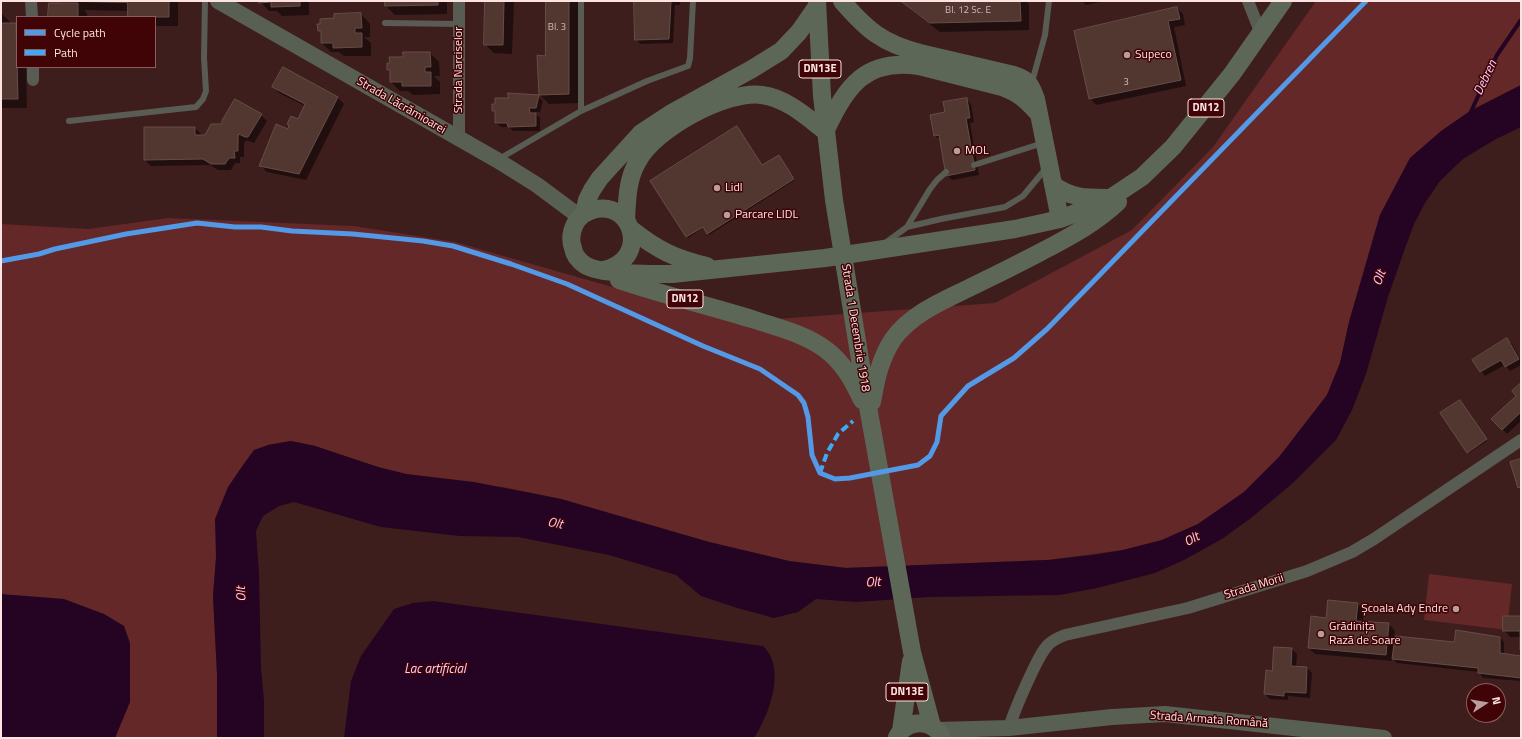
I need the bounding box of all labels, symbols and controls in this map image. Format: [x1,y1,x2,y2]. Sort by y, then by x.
house number: Bl. 12 Sc. E [945,5,991,17]
legend [16,16,156,68]
house number: Bl. 3 [548,22,566,34]
text: Cycle path [54,23,106,42]
street label: Strada Narciselor [452,27,466,113]
text: Path [54,43,78,62]
place label: Supeco [1135,48,1172,62]
marker: Supeco [1122,50,1132,60]
water label: Debren [1471,58,1501,98]
road number: DN13E [799,60,841,78]
street label: Strada Lăcrămioarei [354,75,448,137]
house number: 3 [1123,77,1129,89]
road number: DN12 [1188,99,1224,117]
place label: MOL [965,144,989,158]
marker: MOL [952,146,962,156]
place label: Lidl [725,181,742,195]
marker: Lidl [712,183,722,193]
place label: Parcare LIDL [735,208,798,222]
marker: Parcare LIDL [722,210,732,220]
street label: Strada 1 Decembrie 1918 [838,263,872,393]
water label: Olt [1370,268,1390,288]
road number: DN12 [667,290,703,308]
water label: Olt [546,515,564,533]
water label: Olt [1182,530,1202,550]
street label: Strada Morii [1222,571,1286,603]
water label: Olt [865,575,881,591]
water label: Olt [234,586,250,602]
place label: Școala Ady Endre [1361,602,1448,616]
marker: Școala Ady Endre [1451,604,1461,614]
place label: Grădinița Rază de Soare [1329,620,1401,648]
marker: Grădinița Rază de Soare [1316,629,1326,639]
water label: Lac artificial [404,662,466,678]
road number: DN13E [886,683,928,701]
north arrow [1466,683,1506,723]
text: N [1488,695,1505,706]
street label: Strada Armata Română [1150,709,1268,731]

